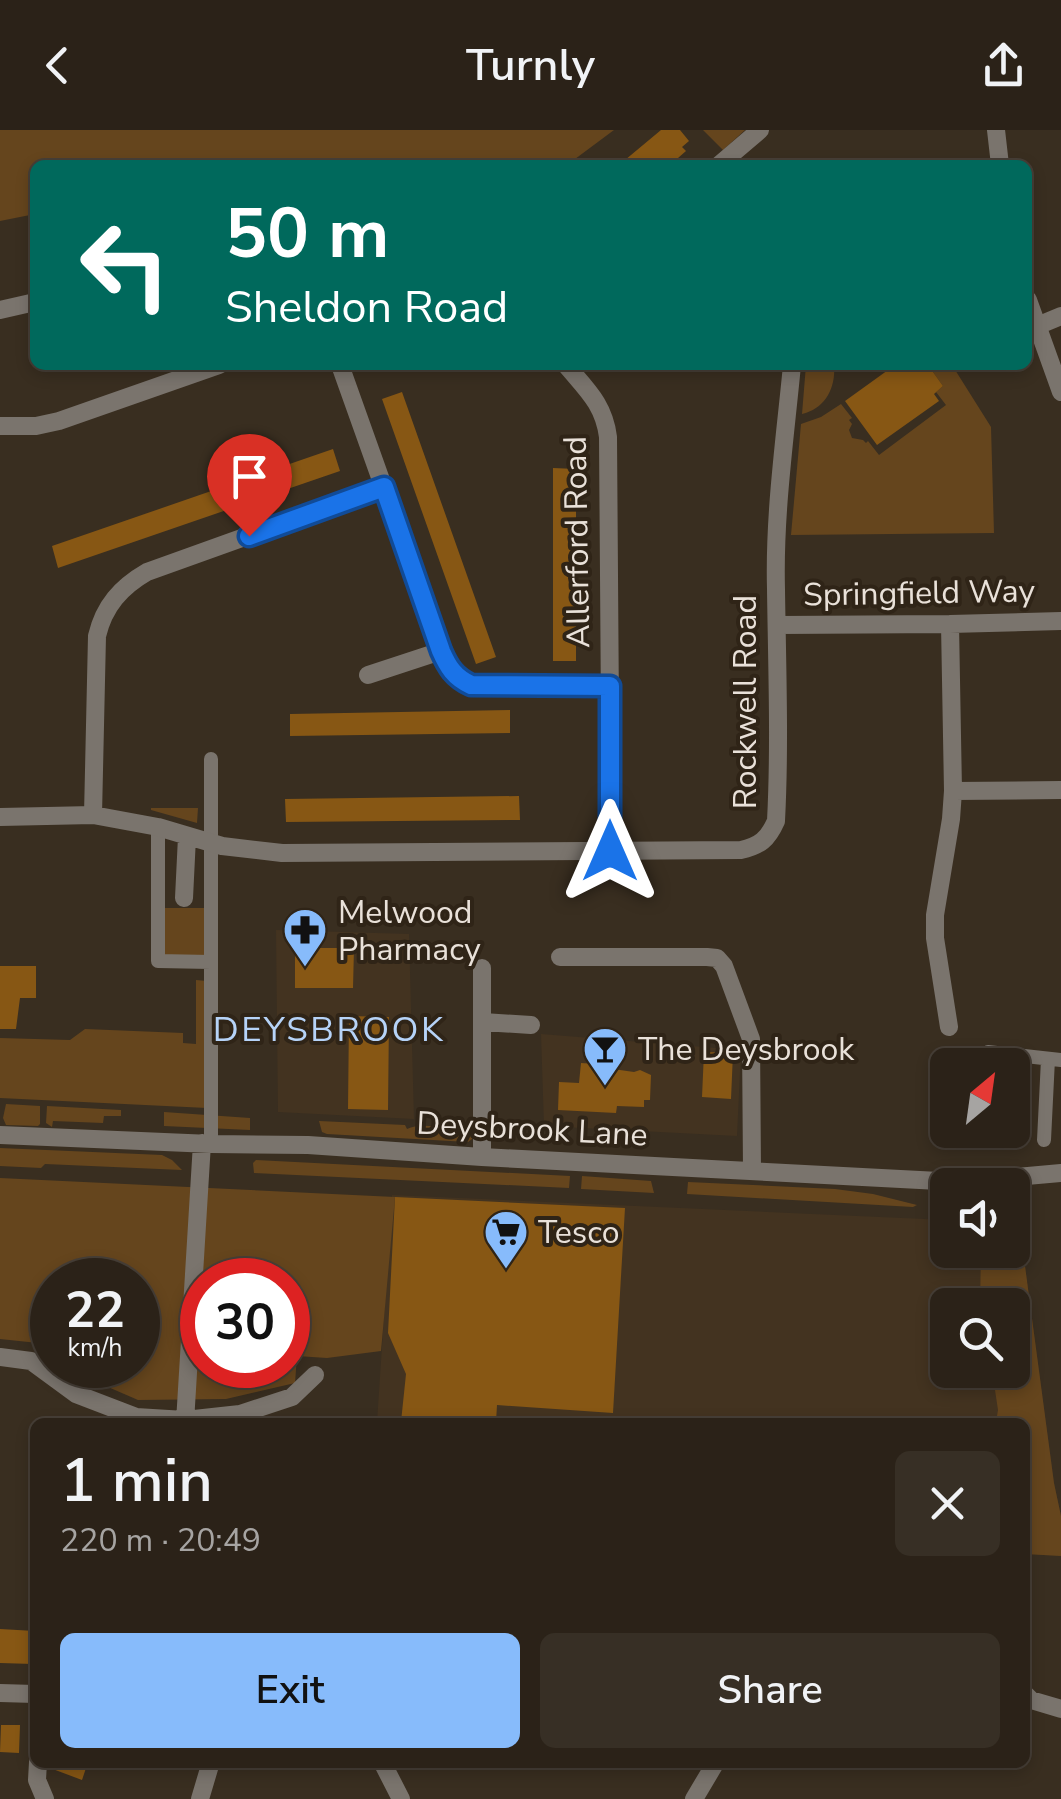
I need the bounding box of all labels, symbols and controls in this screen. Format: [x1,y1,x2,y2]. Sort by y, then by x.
text: Turnly [466,35,595,96]
icon: back [30,38,85,93]
icon: share [976,38,1031,93]
text: 50 m [225,186,389,282]
icon: left [60,200,190,330]
text: Sheldon Road [225,277,508,338]
pin [207,434,292,537]
street label: Allerford Road [554,436,600,648]
icon: arrive [222,449,277,504]
street label: Springfield Way [803,569,1036,617]
street label: Rockwell Road [724,595,767,809]
position arrow [558,799,662,903]
place label: Melwood Pharmacy [338,891,481,971]
pharmacy icon: Melwood Pharmacy [282,907,328,968]
district label: DEYSBROOK [213,1006,445,1053]
bar icon: The Deysbrook [582,1026,628,1087]
place label: The Deysbrook [638,1028,855,1071]
north arrow [930,1048,1030,1148]
map controls [930,1048,1030,1388]
street label: Deysbrook Lane [415,1101,649,1157]
button: sound [930,1168,1030,1268]
supermarket icon: Tesco [483,1209,529,1270]
place label: Tesco [538,1211,620,1254]
speed limit sign: 30 [180,1258,310,1388]
text: 22 [65,1276,125,1345]
button: search [930,1288,1030,1388]
text: km/h [67,1331,123,1365]
text: 1 min [60,1440,213,1522]
button: close [895,1451,1000,1556]
text: 220 m · 20:49 [60,1519,261,1562]
button: Exit [60,1633,520,1748]
button: Share [540,1633,1000,1748]

